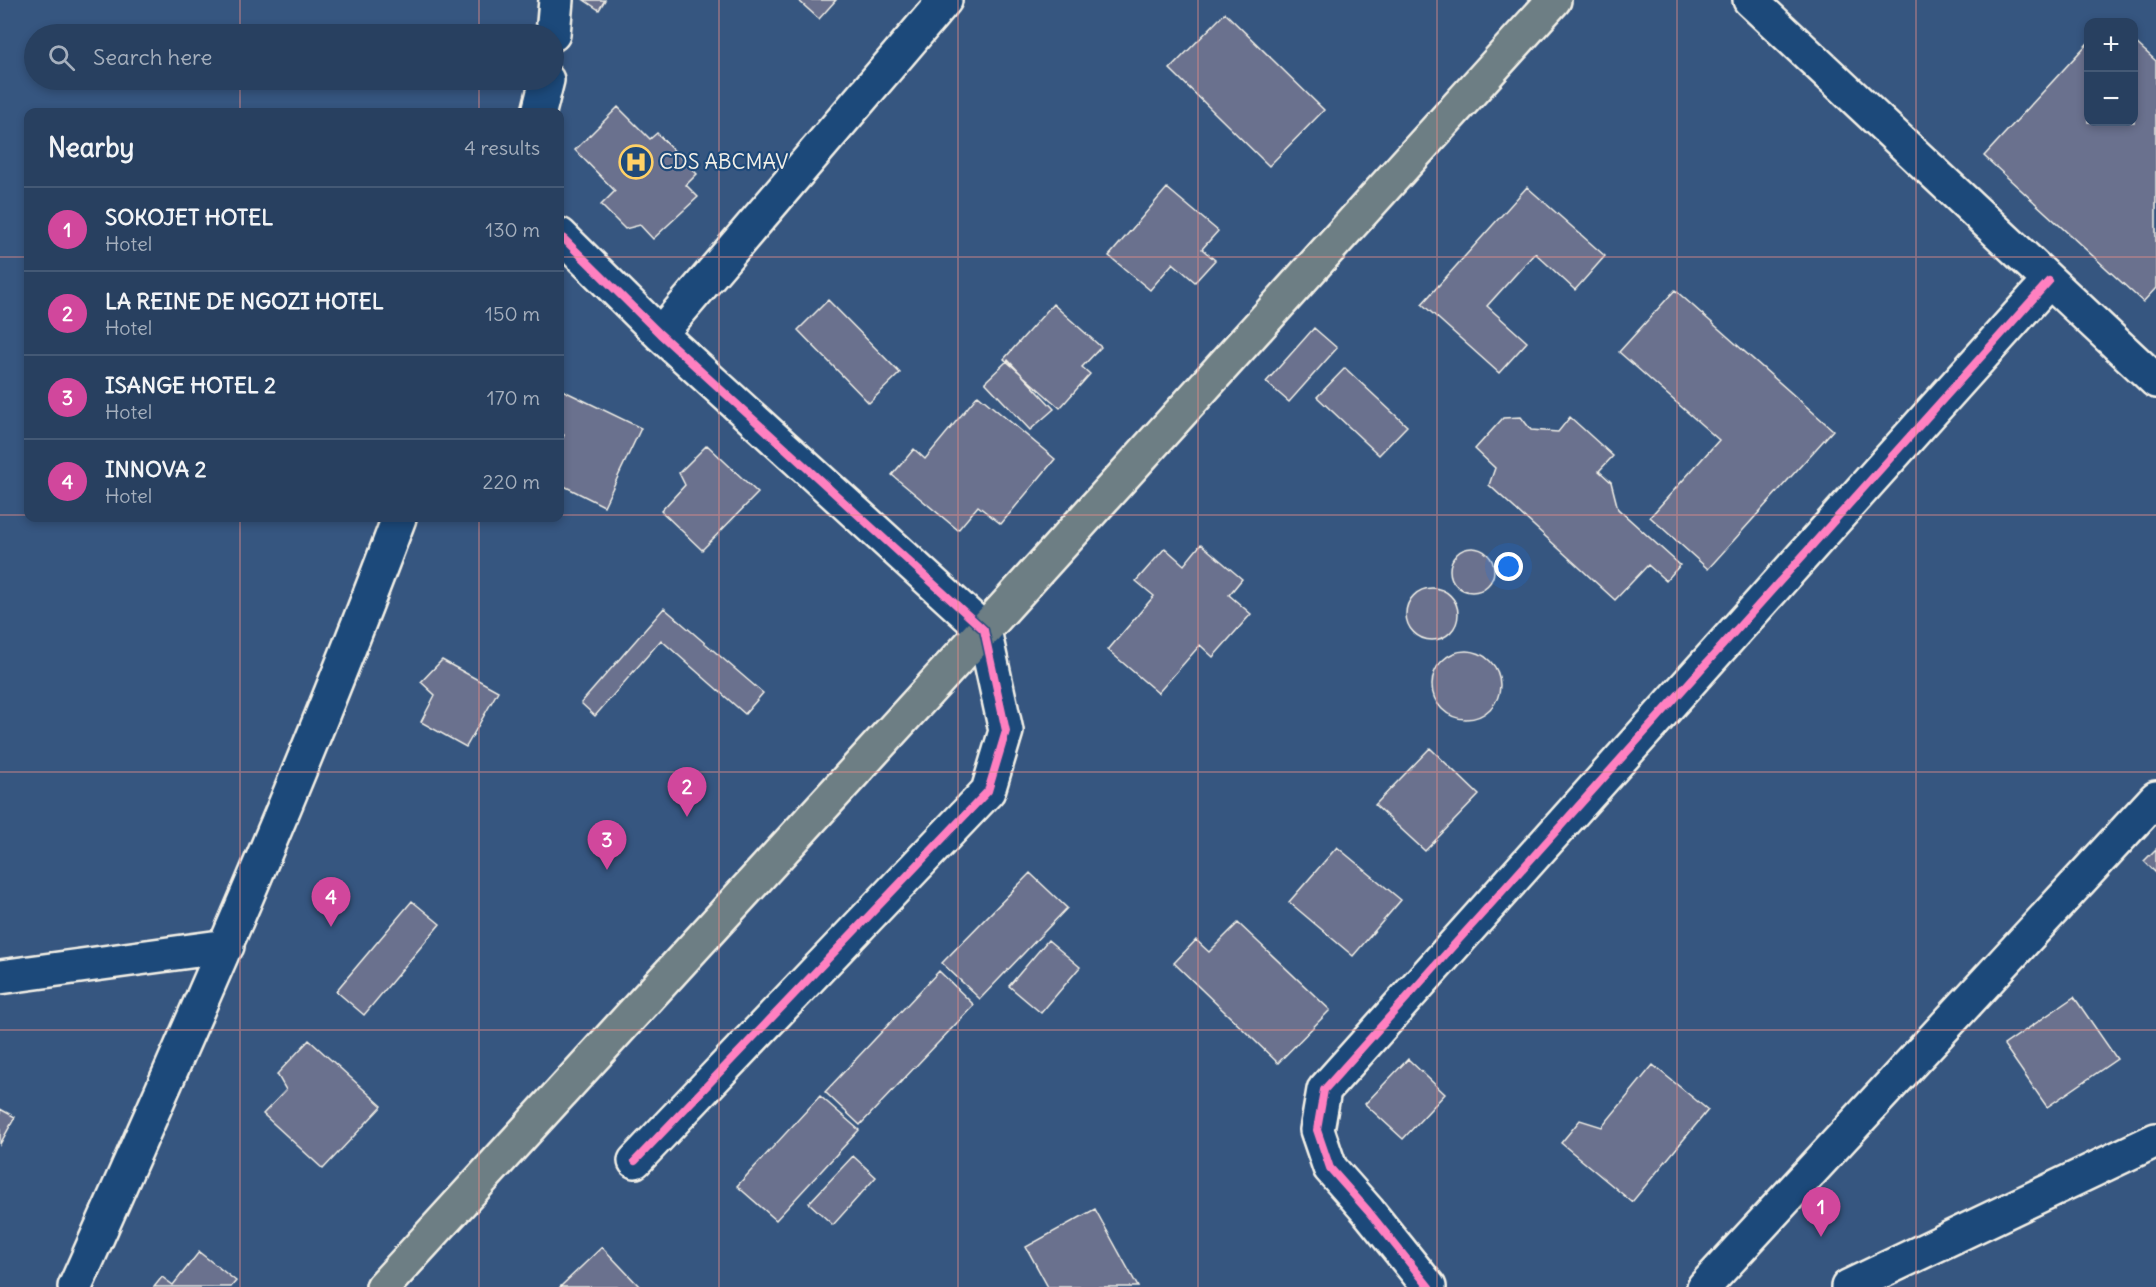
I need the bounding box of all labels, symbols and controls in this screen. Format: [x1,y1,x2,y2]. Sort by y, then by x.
map controls [2084,18,2138,126]
button: + [2084,18,2138,72]
search box [24,24,564,90]
icon: search [45,41,78,74]
text: Search here [93,43,212,71]
button: − [2084,72,2138,126]
text: Nearby [48,131,134,164]
text: 4 results [464,135,540,160]
hospital icon: CDS ABCMAV [618,144,654,180]
place label: CDS ABCMAV [659,148,788,175]
text: SOKOJET HOTEL [105,203,273,231]
text: 1 [64,217,71,242]
text: 130 m [485,217,540,242]
text: Hotel [105,231,152,256]
text: LA REINE DE NGOZI HOTEL [105,287,384,315]
text: 2 [62,301,73,326]
text: 150 m [485,301,540,326]
text: Hotel [105,315,152,340]
text: ISANGE HOTEL 2 [105,371,276,399]
text: 3 [62,385,73,410]
text: 170 m [487,385,540,410]
text: Hotel [105,399,152,424]
text: INNOVA 2 [105,455,206,483]
text: 4 [62,469,73,494]
text: 220 m [483,469,540,494]
text: Hotel [105,483,152,508]
your location [1494,552,1523,581]
pin: 2 [668,768,706,817]
pin: 3 [588,820,626,870]
pin: 4 [312,878,350,927]
pin: 1 [1802,1188,1840,1237]

